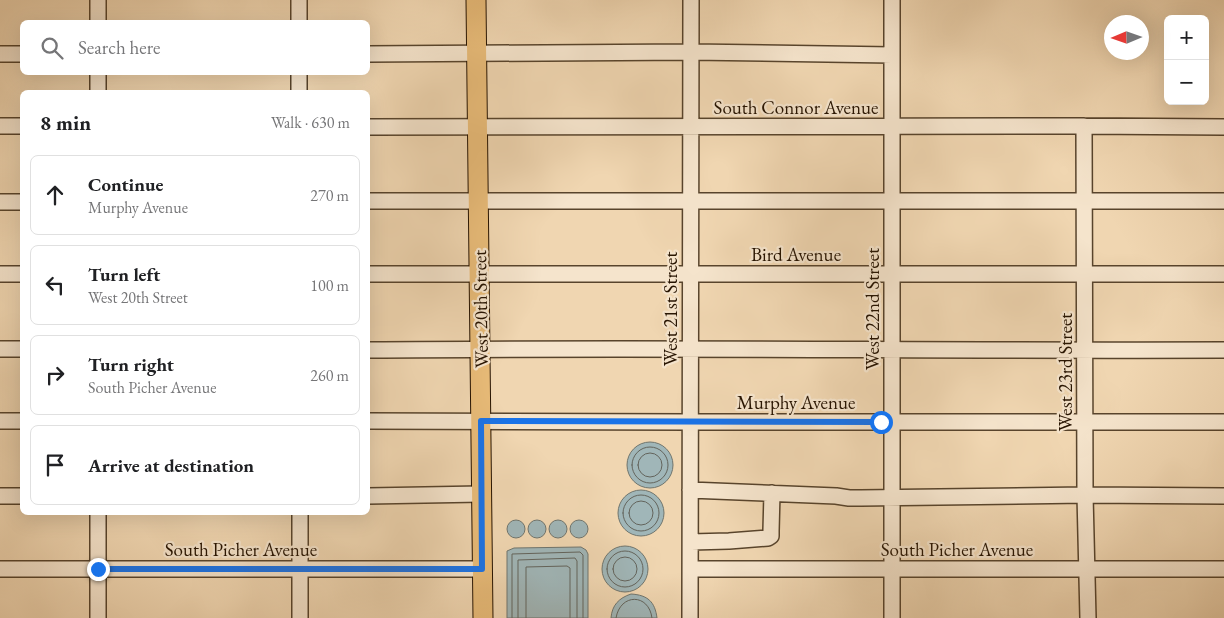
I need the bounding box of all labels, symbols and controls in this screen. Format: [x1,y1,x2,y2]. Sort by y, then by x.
north arrow [1104,15,1149,60]
map controls [1164,15,1209,105]
button: + [1164,15,1209,60]
search box [20,20,370,75]
icon: search [38,34,66,62]
text: Search here [78,35,160,60]
button: − [1164,60,1209,105]
street label: South Connor Avenue [714,95,878,120]
text: 8 min [40,109,91,136]
text: Walk · 630 m [271,112,350,133]
text: Continue [88,172,163,197]
icon: ahead [41,181,69,209]
text: 270 m [310,185,349,206]
text: Murphy Avenue [88,197,188,218]
street label: Bird Avenue [751,242,841,267]
street label: West 22nd Street [860,248,885,370]
street label: West 20th Street [467,250,494,368]
street label: West 21st Street [658,252,683,366]
text: Turn left [88,262,160,287]
icon: left [41,271,69,299]
text: 100 m [310,275,349,296]
text: West 20th Street [88,287,188,308]
street label: West 23rd Street [1053,313,1078,431]
text: Turn right [88,352,174,377]
icon: right [41,361,69,389]
text: 260 m [310,365,349,386]
text: South Picher Avenue [88,377,216,398]
street label: Murphy Avenue [737,390,855,415]
route start [870,411,893,434]
icon: arrive [41,451,69,479]
text: Arrive at destination [88,453,254,478]
street label: South Picher Avenue [165,537,317,562]
street label: South Picher Avenue [881,537,1033,562]
route end [87,558,110,581]

